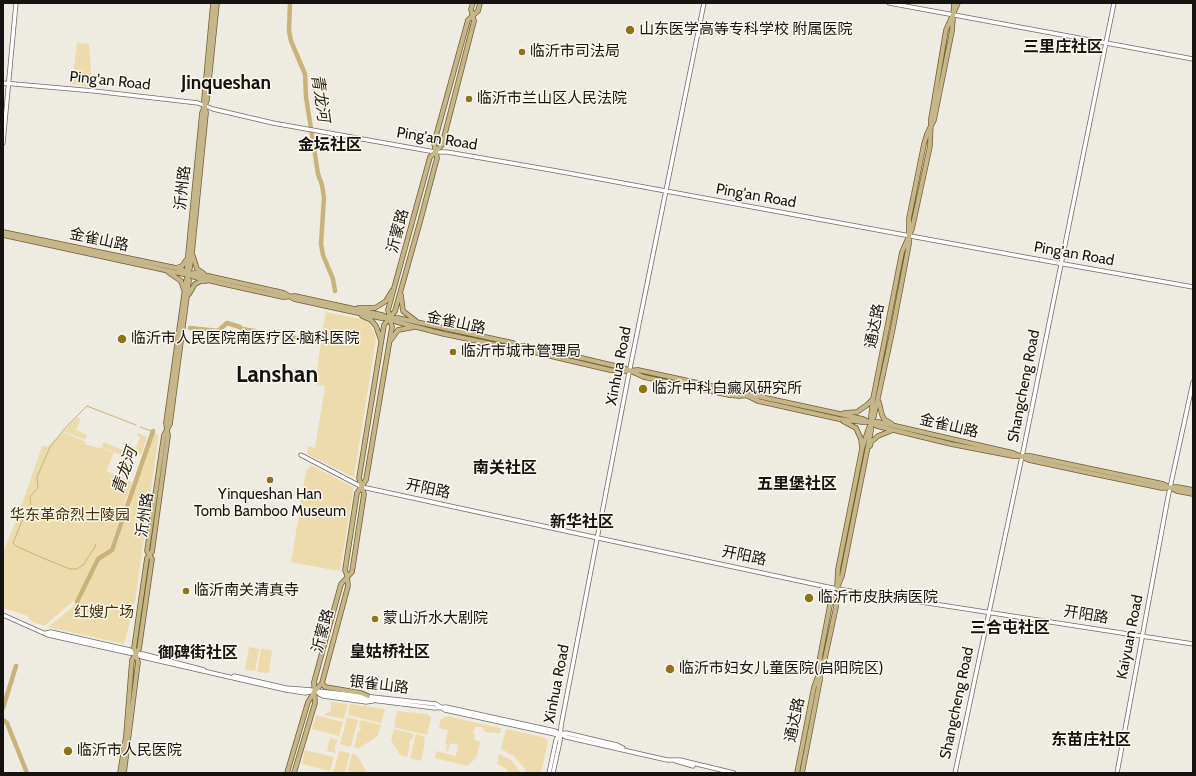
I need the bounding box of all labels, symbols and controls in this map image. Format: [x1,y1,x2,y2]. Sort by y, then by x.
place label: 山东医学高等专科学校 附属医院 [639,21,852,39]
marker: 山东医学高等专科学校 附属医院 [624,24,636,36]
district label: 三里庄社区 [1023,37,1103,57]
place label: 临沂市司法局 [530,43,620,61]
marker: 临沂市司法局 [517,47,527,57]
street label: Ping'an Road [69,68,151,94]
district label: Jinqueshan [181,72,271,94]
water label: 青龙河 [307,73,333,123]
place label: 临沂市兰山区人民法院 [477,90,627,108]
marker: 临沂市兰山区人民法院 [464,94,474,104]
street label: Ping'an Road [395,124,479,154]
district label: 金坛社区 [298,135,362,155]
street label: 沂州路 [172,165,194,211]
street label: Ping'an Road [714,180,798,212]
street label: 沂蒙路 [383,207,413,255]
street label: 金雀山路 [68,225,130,255]
street label: Ping'an Road [1032,238,1116,270]
street label: 通达路 [862,302,888,350]
street label: 金雀山路 [425,308,487,338]
street label: Xinhua Road [603,325,635,407]
street label: Shangcheng Road [1004,328,1044,444]
place label: 临沂市人民医院南医疗区·脑科医院 [131,330,360,348]
marker: 临沂市人民医院南医疗区·脑科医院 [116,333,128,345]
place label: 临沂市城市管理局 [461,343,581,361]
marker: 临沂市城市管理局 [448,347,458,357]
district label: Lanshan [236,361,318,389]
place label: 临沂中科白癜风研究所 [652,380,802,398]
marker: 临沂中科白癜风研究所 [637,383,649,395]
street label: 金雀山路 [918,410,980,442]
water label: 青龙河 [108,445,142,497]
district label: 南关社区 [473,458,537,478]
district label: 五里堡社区 [757,474,837,494]
marker: Yinqueshan Han Tomb Bamboo Museum [265,475,275,485]
street label: 开阳路 [404,476,452,502]
place label: Yinqueshan Han Tomb Bamboo Museum [194,486,346,521]
street label: 沂州路 [133,491,157,539]
park label: 华东革命烈士陵园 [10,507,130,525]
district label: 新华社区 [550,512,614,532]
street label: 开阳路 [720,543,768,569]
place label: 临沂南关清真寺 [194,582,299,600]
marker: 临沂南关清真寺 [181,586,191,596]
place label: 临沂市皮肤病医院 [818,589,938,607]
marker: 临沂市皮肤病医院 [803,592,815,604]
street label: Kaiyuan Road [1113,593,1147,681]
street label: 开阳路 [1062,603,1110,627]
park label: 红嫂广场 [74,604,134,622]
street label: 沂蒙路 [308,607,338,655]
place label: 蒙山沂水大剧院 [383,610,488,628]
marker: 蒙山沂水大剧院 [370,614,380,624]
district label: 三合屯社区 [970,618,1050,638]
district label: 皇姑桥社区 [350,642,430,662]
district label: 御碑街社区 [158,643,238,663]
street label: Xinhua Road [541,643,573,725]
street label: Shangcheng Road [936,645,978,761]
place label: 临沂市妇女儿童医院(启阳院区) [679,660,883,678]
marker: 临沂市妇女儿童医院(启阳院区) [664,663,676,675]
street label: 银雀山路 [348,672,410,698]
street label: 通达路 [782,696,808,744]
district label: 东苗庄社区 [1051,730,1131,750]
place label: 临沂市人民医院 [77,742,182,760]
marker: 临沂市人民医院 [62,745,74,757]

